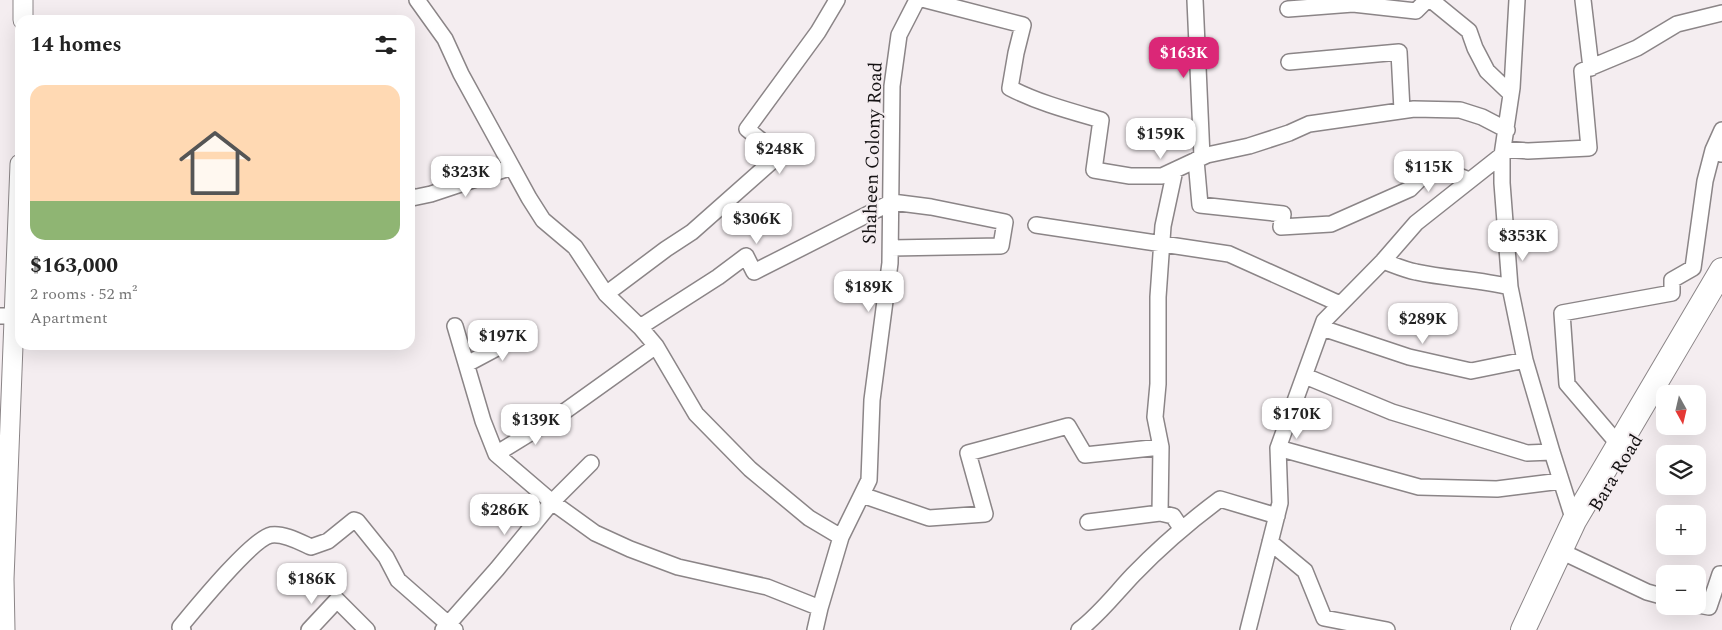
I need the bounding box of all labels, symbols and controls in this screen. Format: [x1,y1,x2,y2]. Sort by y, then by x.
text: 14 homes [30,29,122,61]
icon: filters [372,31,400,59]
pin: $163K [1149,36,1219,79]
text: $163K [1160,41,1208,65]
street label: Shaheen Colony Road [855,61,891,245]
icon: home [170,118,260,208]
pin: $159K [1126,118,1196,160]
text: $159K [1137,122,1185,146]
pin: $248K [745,132,815,175]
text: $248K [756,137,804,161]
pin: $115K [1394,150,1464,193]
text: $115K [1405,155,1453,179]
pin: $323K [431,156,501,198]
text: $323K [442,160,490,184]
pin: $306K [722,202,792,245]
text: $306K [733,207,781,231]
pin: $353K [1488,220,1558,262]
text: $353K [1499,224,1547,248]
text: $163,000 [30,250,118,282]
pin: $189K [834,270,904,313]
text: $189K [845,275,893,299]
text: 2 rooms · 52 m² [30,282,137,306]
pin: $289K [1388,302,1458,345]
text: Apartment [30,306,108,330]
text: $289K [1399,307,1447,331]
pin: $197K [468,320,538,362]
text: $197K [479,324,527,348]
north arrow [1656,385,1706,435]
map controls [1656,385,1706,615]
pin: $170K [1262,398,1332,440]
text: $170K [1273,402,1321,426]
pin: $139K [501,404,571,446]
text: $139K [512,408,560,432]
street label: Bara Road [1581,428,1651,518]
button: layers [1656,445,1706,495]
pin: $286K [470,494,540,536]
text: $286K [481,498,529,522]
button: + [1656,505,1706,555]
pin: $186K [277,562,347,605]
button: − [1656,565,1706,615]
text: $186K [288,567,336,591]

